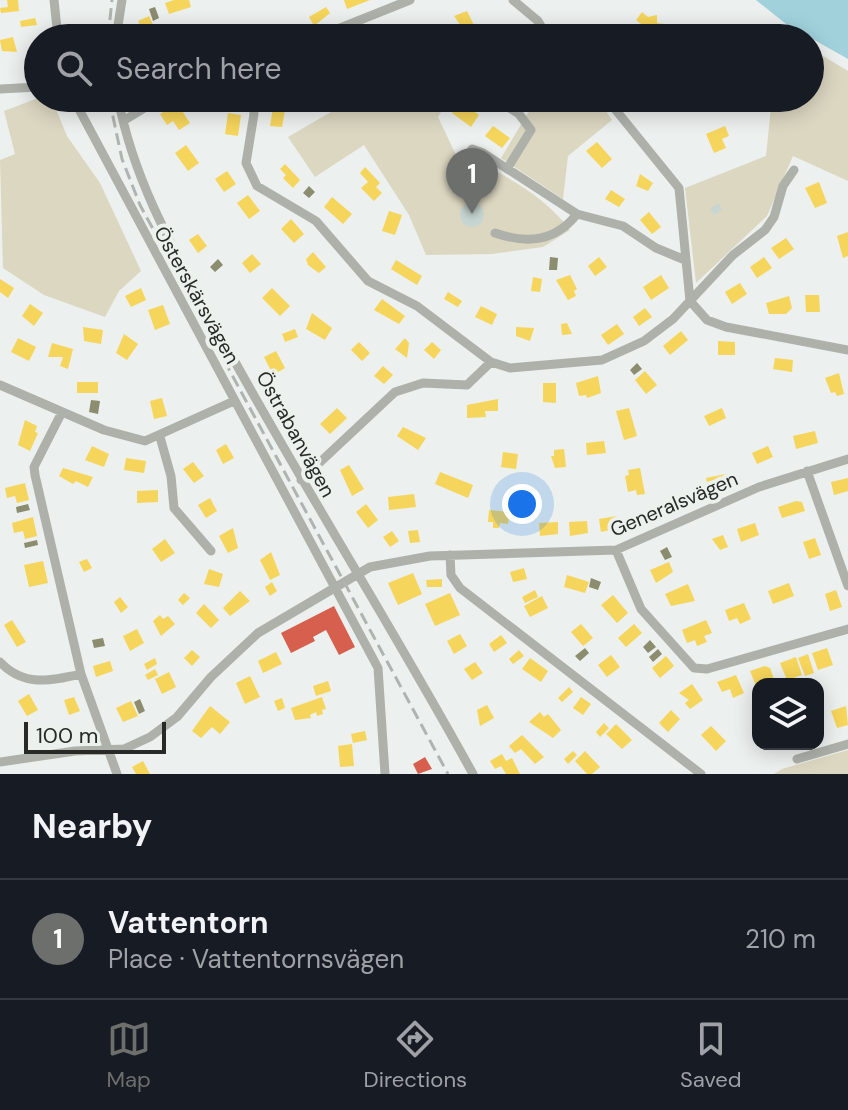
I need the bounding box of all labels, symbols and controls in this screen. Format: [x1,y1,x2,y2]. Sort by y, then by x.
search box [24,24,824,112]
icon: search [52,46,96,90]
text: Search here [116,49,282,88]
pin: 1 [446,148,498,214]
street label: Österskärsvägen [148,221,246,369]
street label: Östrabanvägen [251,366,341,502]
street label: Generalsvägen [606,465,742,543]
your location [502,484,542,524]
map controls [752,678,824,750]
button: layers [752,678,824,750]
scale bar [24,718,166,754]
text: 100 m [36,721,98,750]
text: Nearby [32,804,152,849]
text: Vattentorn [108,903,269,942]
text: 1 [53,922,63,956]
text: 210 m [745,922,816,956]
text: Place · Vattentornsvägen [108,942,404,976]
tab: Map [106,1017,151,1094]
tab: Directions [364,1017,467,1094]
tab: Saved [680,1017,742,1094]

